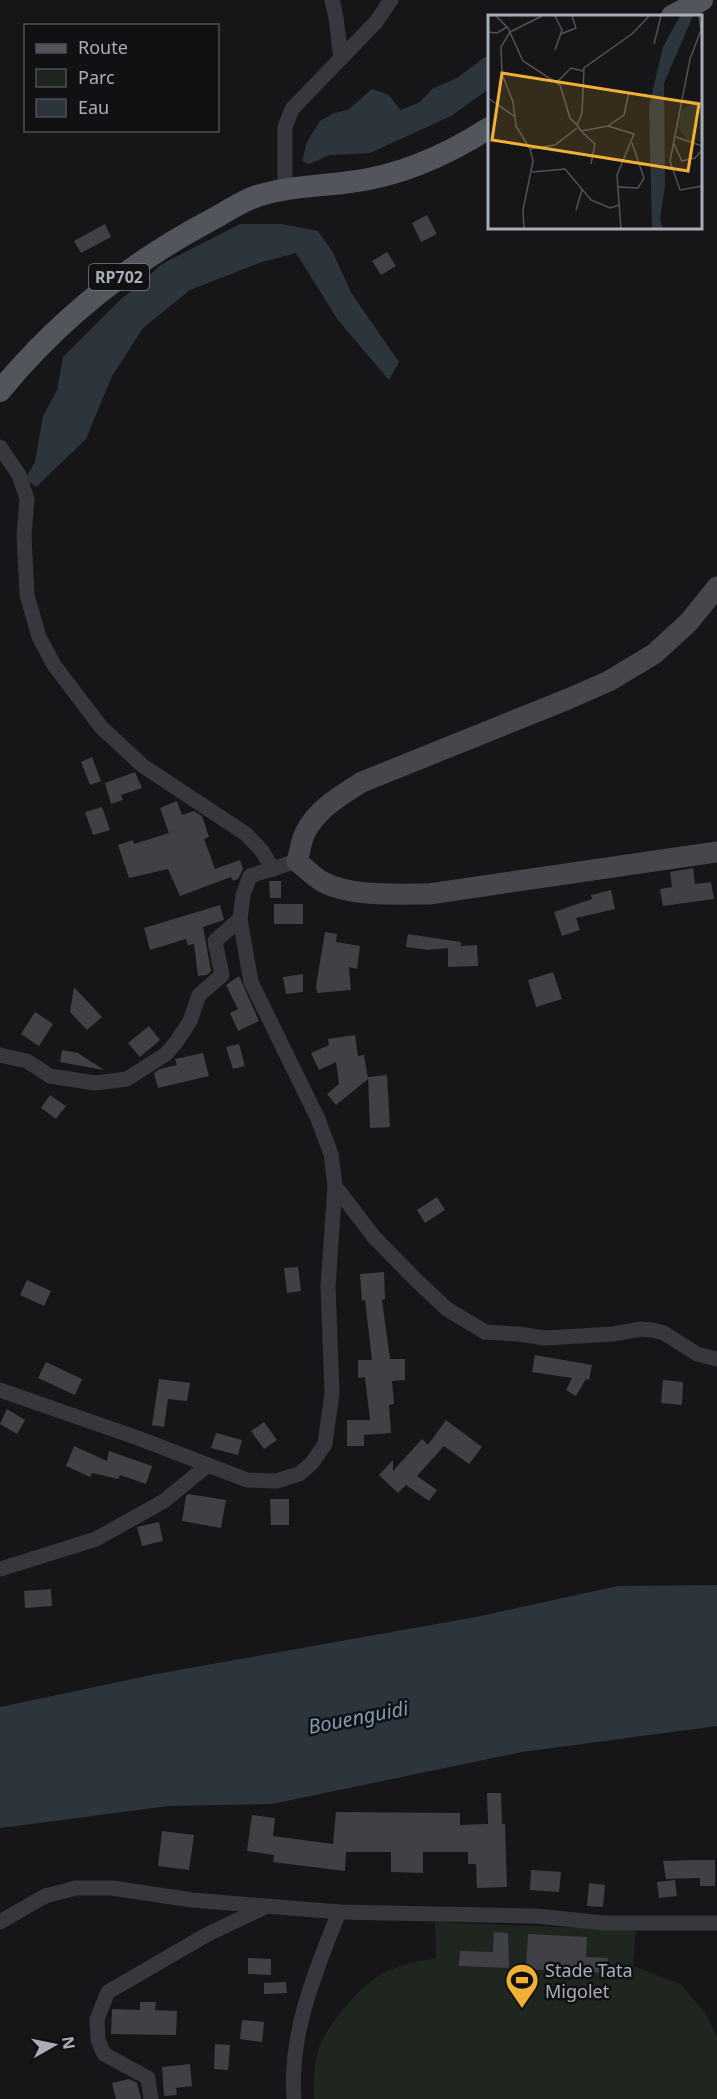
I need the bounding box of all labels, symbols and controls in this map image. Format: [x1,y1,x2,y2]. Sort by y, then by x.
inset map [488,15,702,230]
legend [24,24,219,132]
text: Route [78,35,128,59]
text: Parc [78,65,115,89]
text: Eau [78,95,109,119]
road number: RP702 [89,264,149,290]
water label: Bouenguidi [306,1694,411,1740]
place label: Stade Tata Migolet [545,1958,633,2003]
sports icon: Stade Tata Migolet [504,1962,540,2009]
north arrow [24,2015,84,2075]
text: N [57,2035,81,2051]

